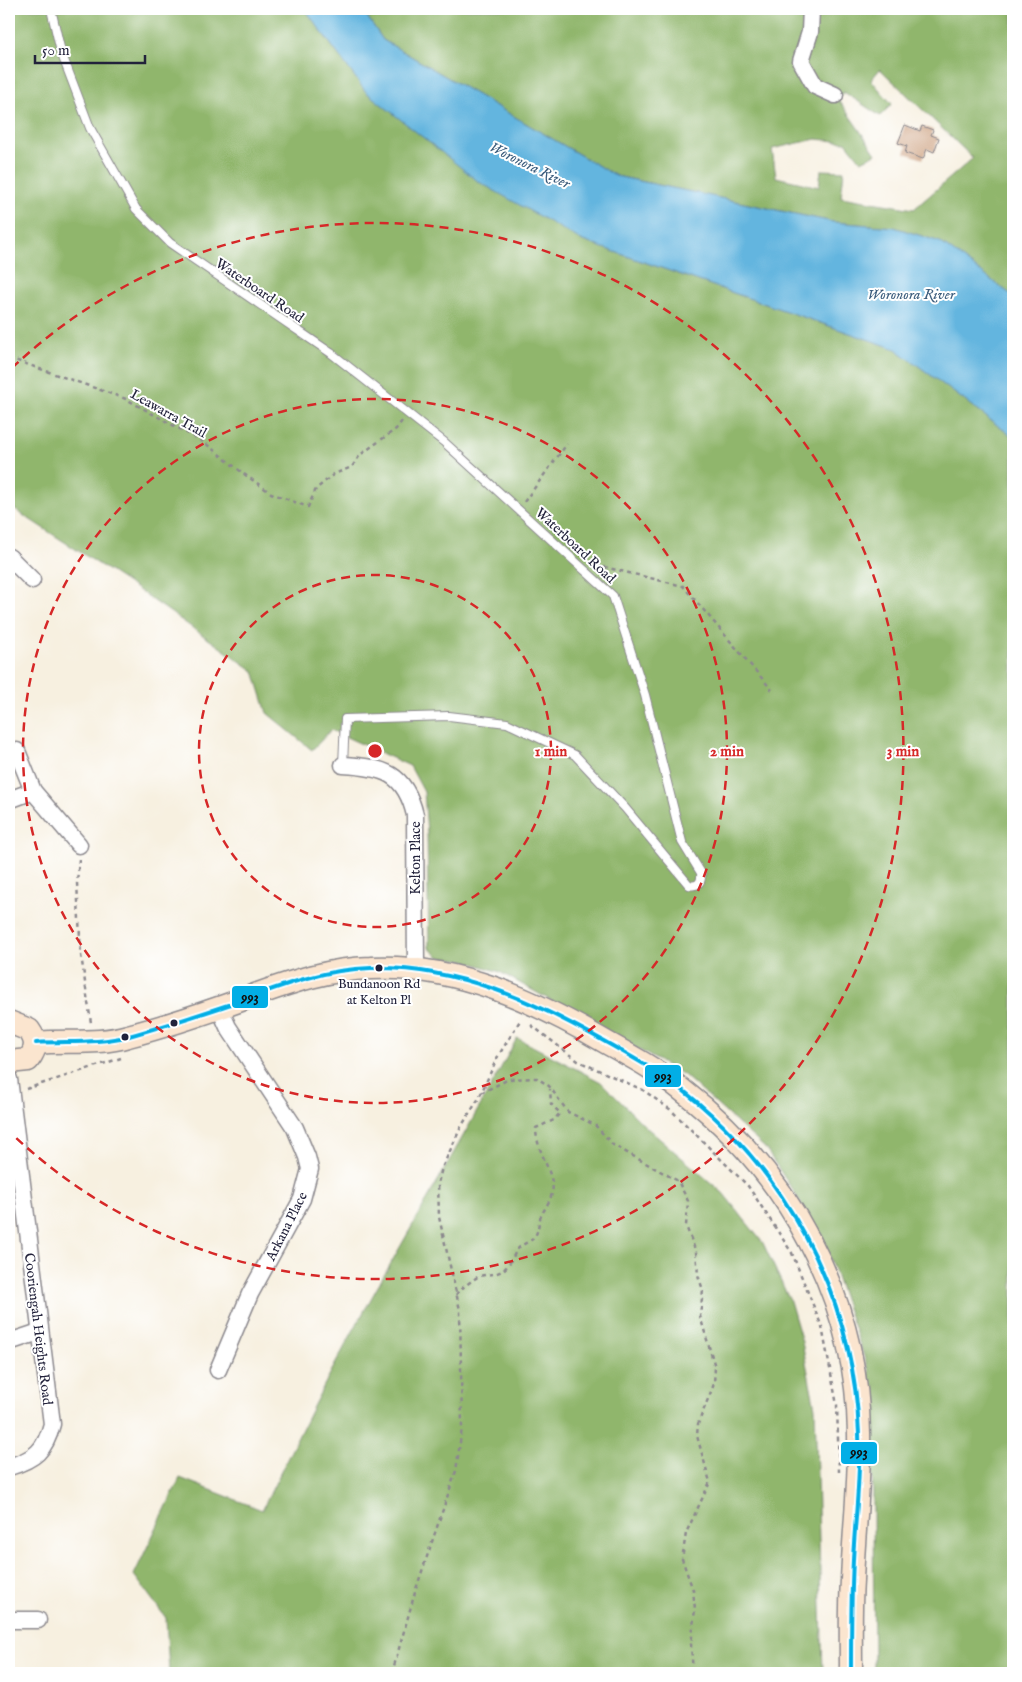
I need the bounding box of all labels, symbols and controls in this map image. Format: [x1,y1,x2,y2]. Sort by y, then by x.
scale bar [35,32,145,64]
text: 50 m [42,41,70,60]
water label: Woronora River [486,138,574,194]
street label: Waterboard Road [212,254,308,327]
water label: Woronora River [867,285,956,304]
street label: Leawarra Trail [127,385,210,442]
street label: Waterboard Road [531,504,620,588]
centre of rings [366,742,384,760]
text: 1 min [535,742,567,761]
text: 2 min [710,742,744,761]
text: 3 min [887,742,919,761]
street label: Kelton Place [407,821,425,895]
marker: Bundanoon Rd at Kelton Pl [374,963,384,973]
place label: Bundanoon Rd at Kelton Pl [338,976,420,1009]
line badge: 993 [231,985,269,1009]
text: 993 [240,989,259,1007]
unlabelled marker [169,1018,179,1028]
unlabelled marker [120,1032,130,1042]
line badge: 993 [644,1064,682,1088]
text: 993 [653,1068,672,1086]
street label: Arkana Place [261,1188,312,1265]
street label: Cooriengah Heights Road [20,1252,56,1407]
line badge: 993 [840,1441,878,1465]
text: 993 [849,1444,868,1462]

